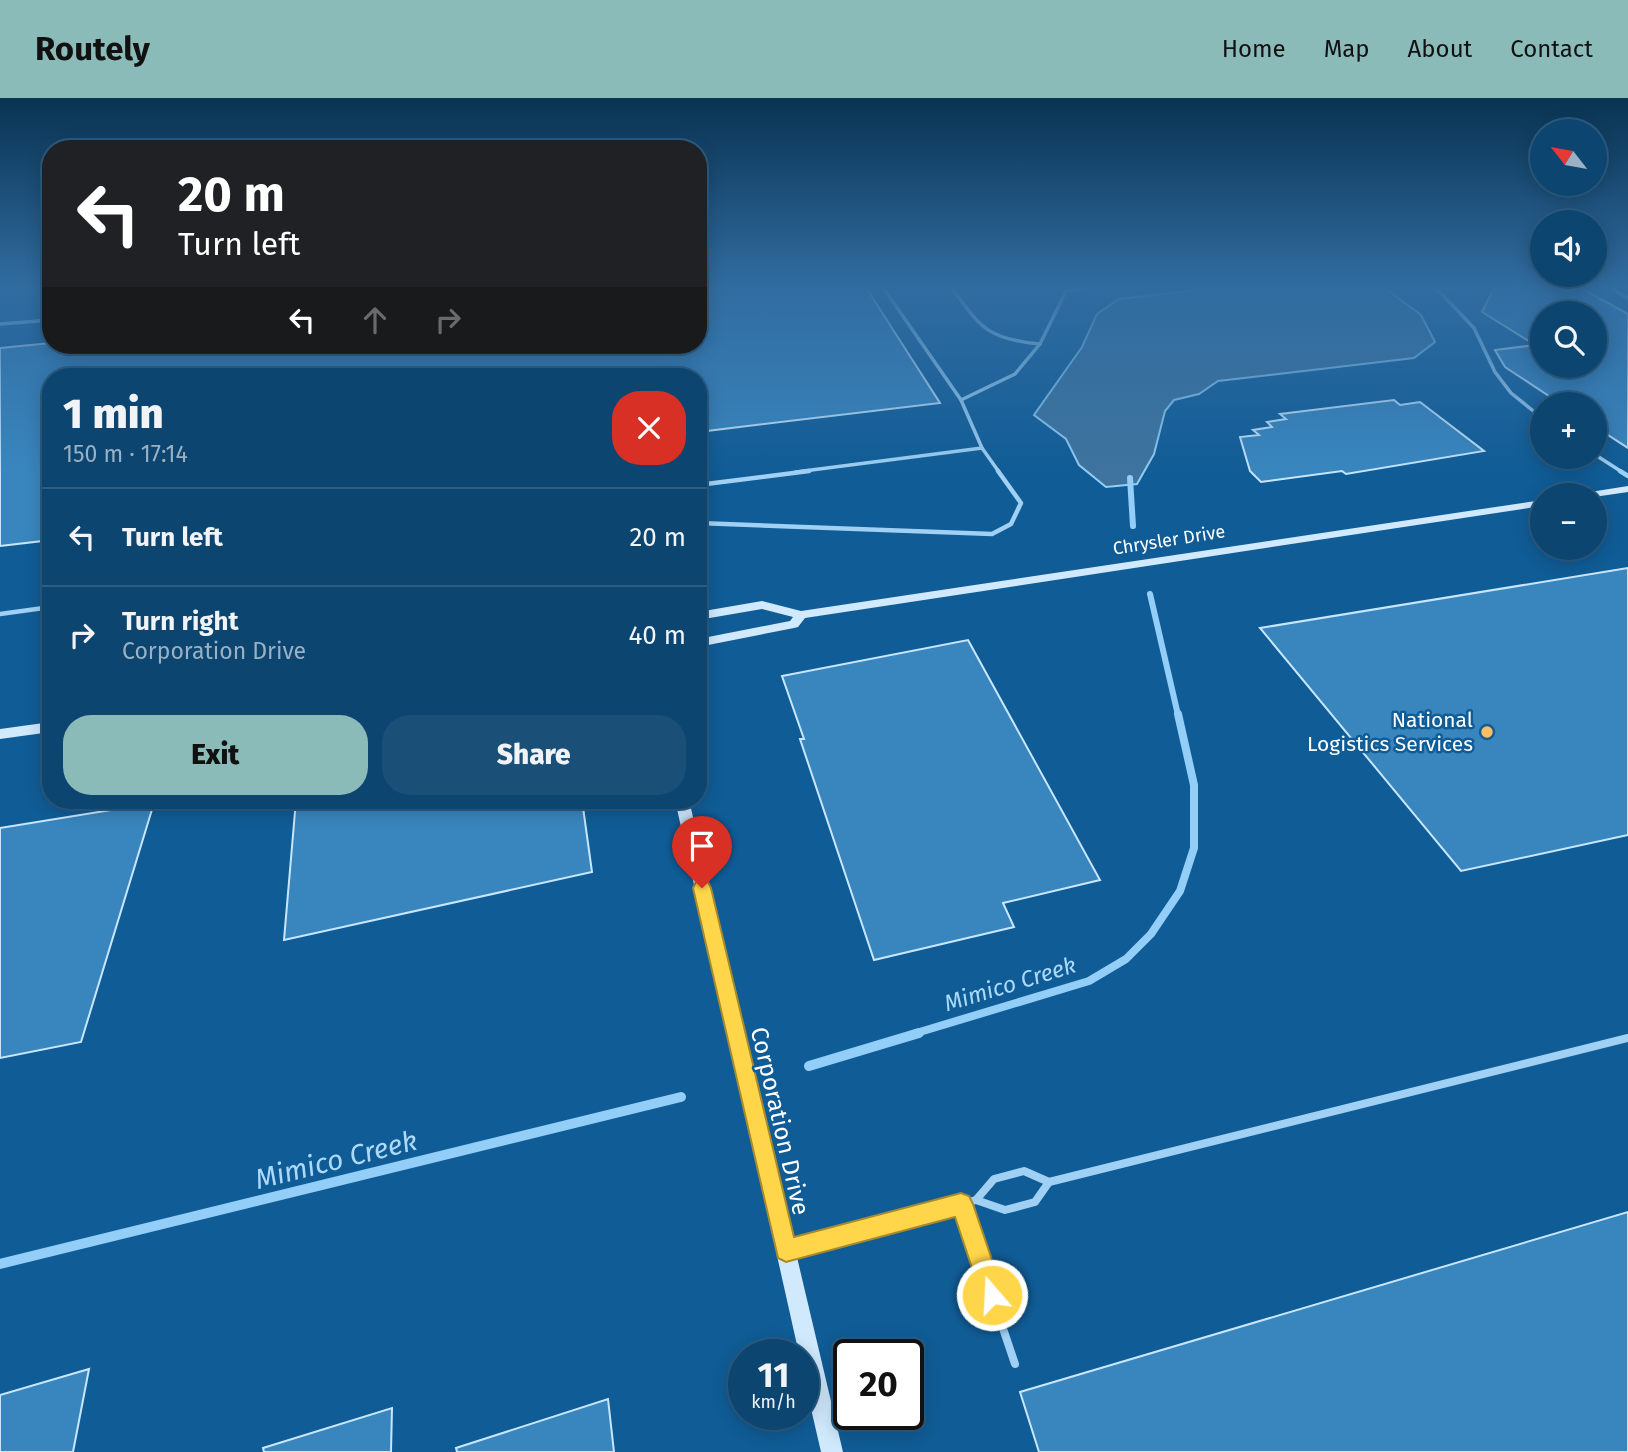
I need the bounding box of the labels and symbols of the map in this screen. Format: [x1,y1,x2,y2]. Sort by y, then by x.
north arrow [1530,119,1606,196]
street label: Chrysler Drive [1111,520,1227,560]
place label: National Logistics Services [1307,707,1473,757]
marker: National Logistics Services [1479,724,1495,740]
pin [672,816,732,888]
water label: Mimico Creek [941,951,1079,1017]
street label: Corporation Drive [745,1024,815,1218]
water label: Mimico Creek [251,1124,421,1196]
position arrow [955,1258,1029,1332]
speed limit sign: 20 [833,1339,924,1430]

